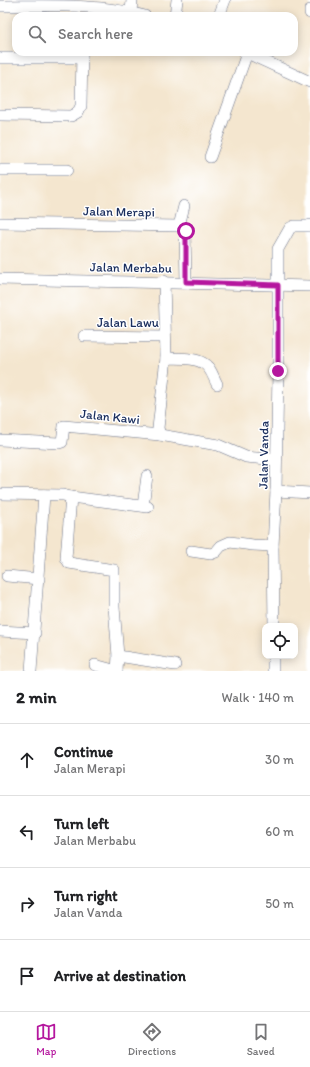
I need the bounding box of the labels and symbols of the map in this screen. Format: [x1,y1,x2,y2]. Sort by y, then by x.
street label: Jalan Merapi [83,203,155,220]
route start [177,222,195,240]
street label: Jalan Merbabu [90,259,172,276]
street label: Jalan Lawu [97,315,159,330]
route end [269,362,287,380]
street label: Jalan Kawi [79,406,140,427]
street label: Jalan Vanda [255,420,272,489]

